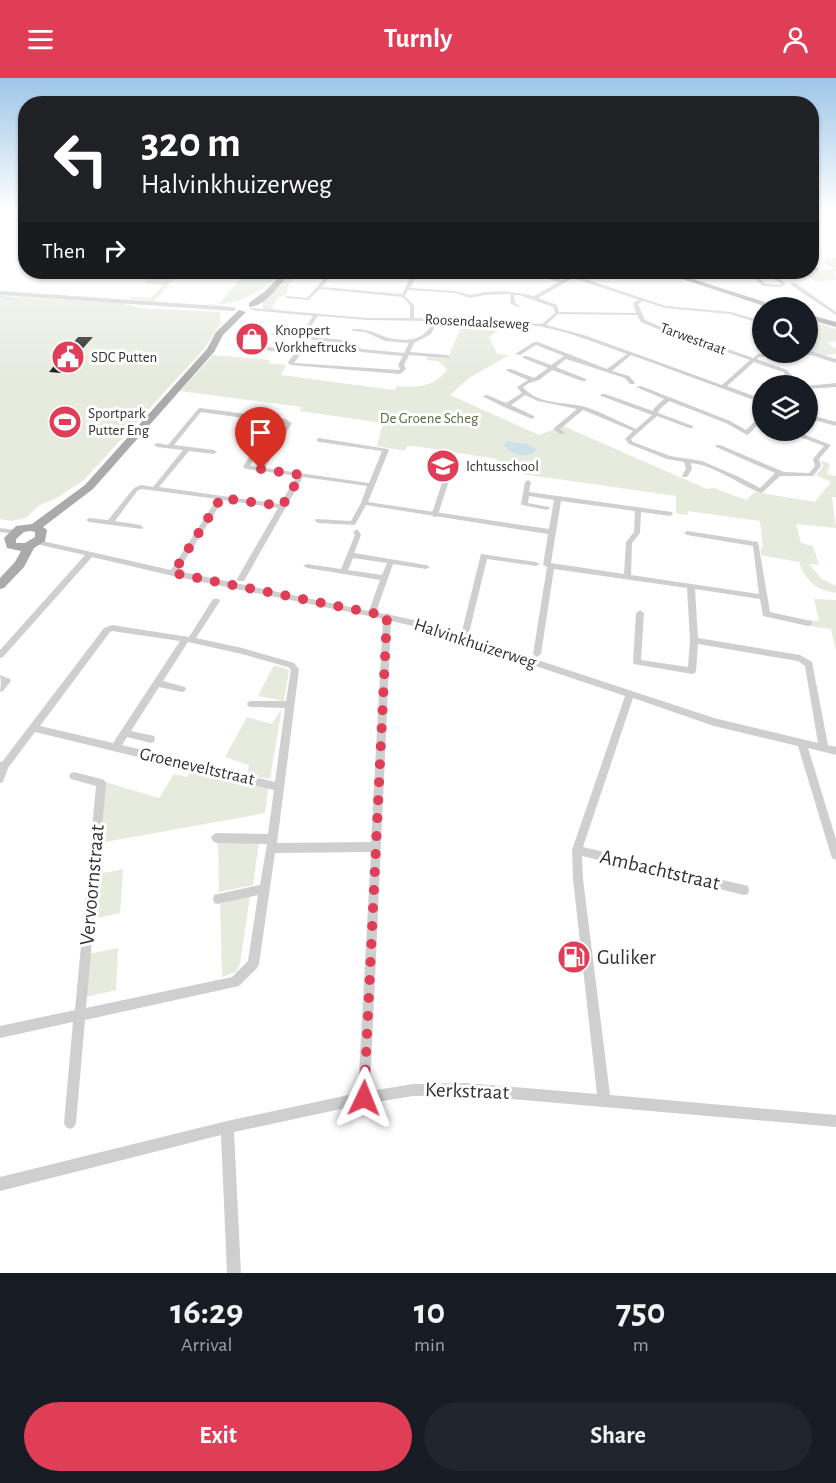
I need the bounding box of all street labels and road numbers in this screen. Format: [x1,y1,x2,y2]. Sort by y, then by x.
street label: Roosendaalseweg [424,312,530,332]
street label: Tarwestraat [658,320,728,358]
street label: Halvinkhuizerweg [412,616,539,672]
street label: Groeneveltstraat [138,745,256,789]
street label: Vervoornstraat [76,823,108,946]
street label: Ambachtstraat [598,846,722,894]
street label: Kerkstraat [425,1079,510,1103]

